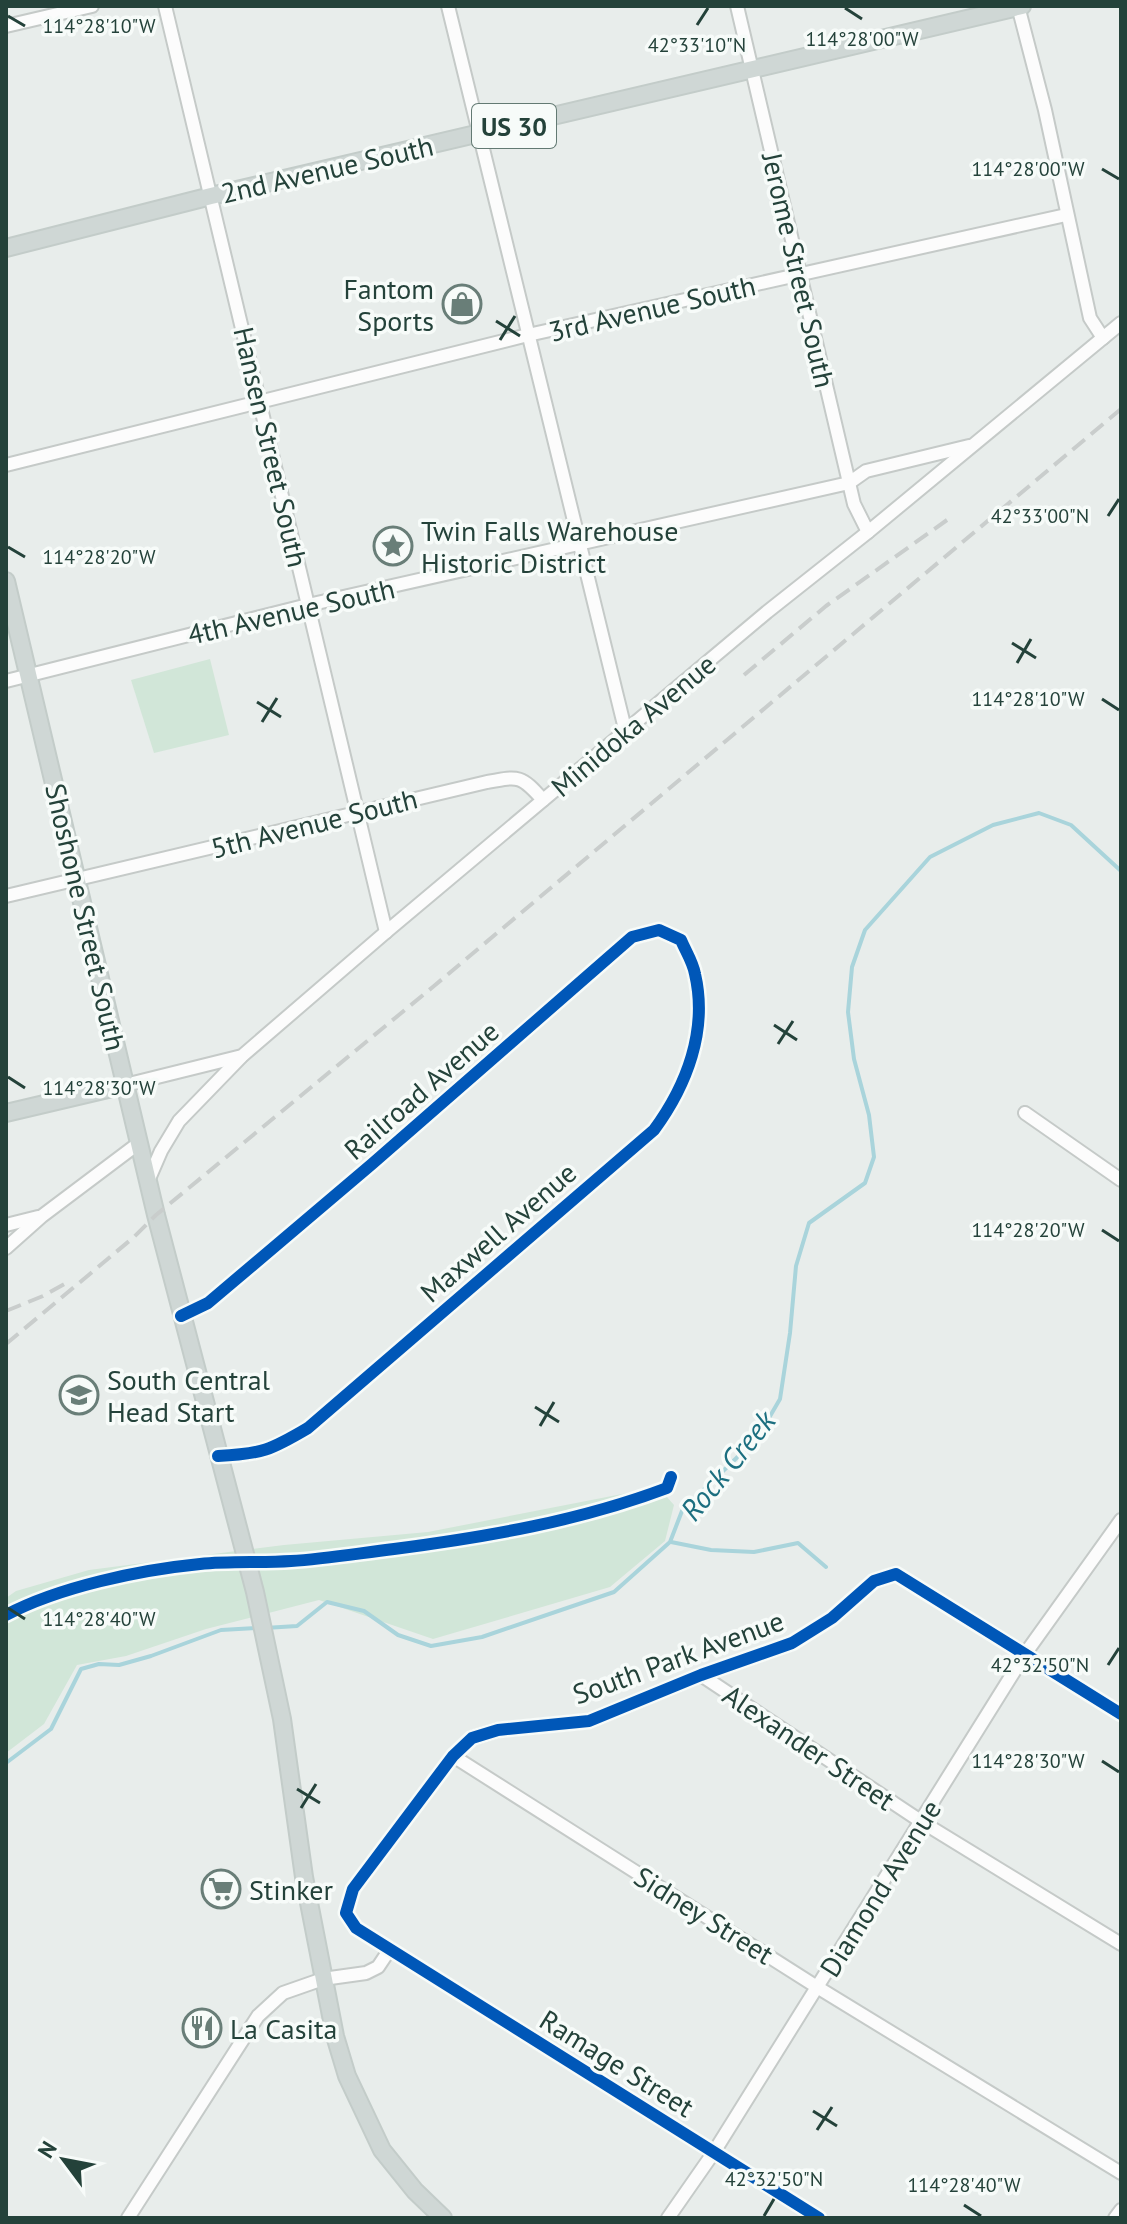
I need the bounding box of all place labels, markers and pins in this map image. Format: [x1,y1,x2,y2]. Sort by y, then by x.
place label: Fantom Sports [343,270,434,339]
shop icon: Fantom Sports [441,283,483,325]
place label: Twin Falls Warehouse Historic District [421,512,678,581]
place icon: Twin Falls Warehouse Historic District [372,525,414,567]
place label: South Central Head Start [107,1361,270,1430]
school or university icon: South Central Head Start [58,1374,100,1416]
supermarket icon: Stinker [200,1868,242,1910]
place label: Stinker [249,1871,333,1908]
restaurant icon: La Casita [181,2007,223,2049]
place label: La Casita [230,2010,337,2047]

